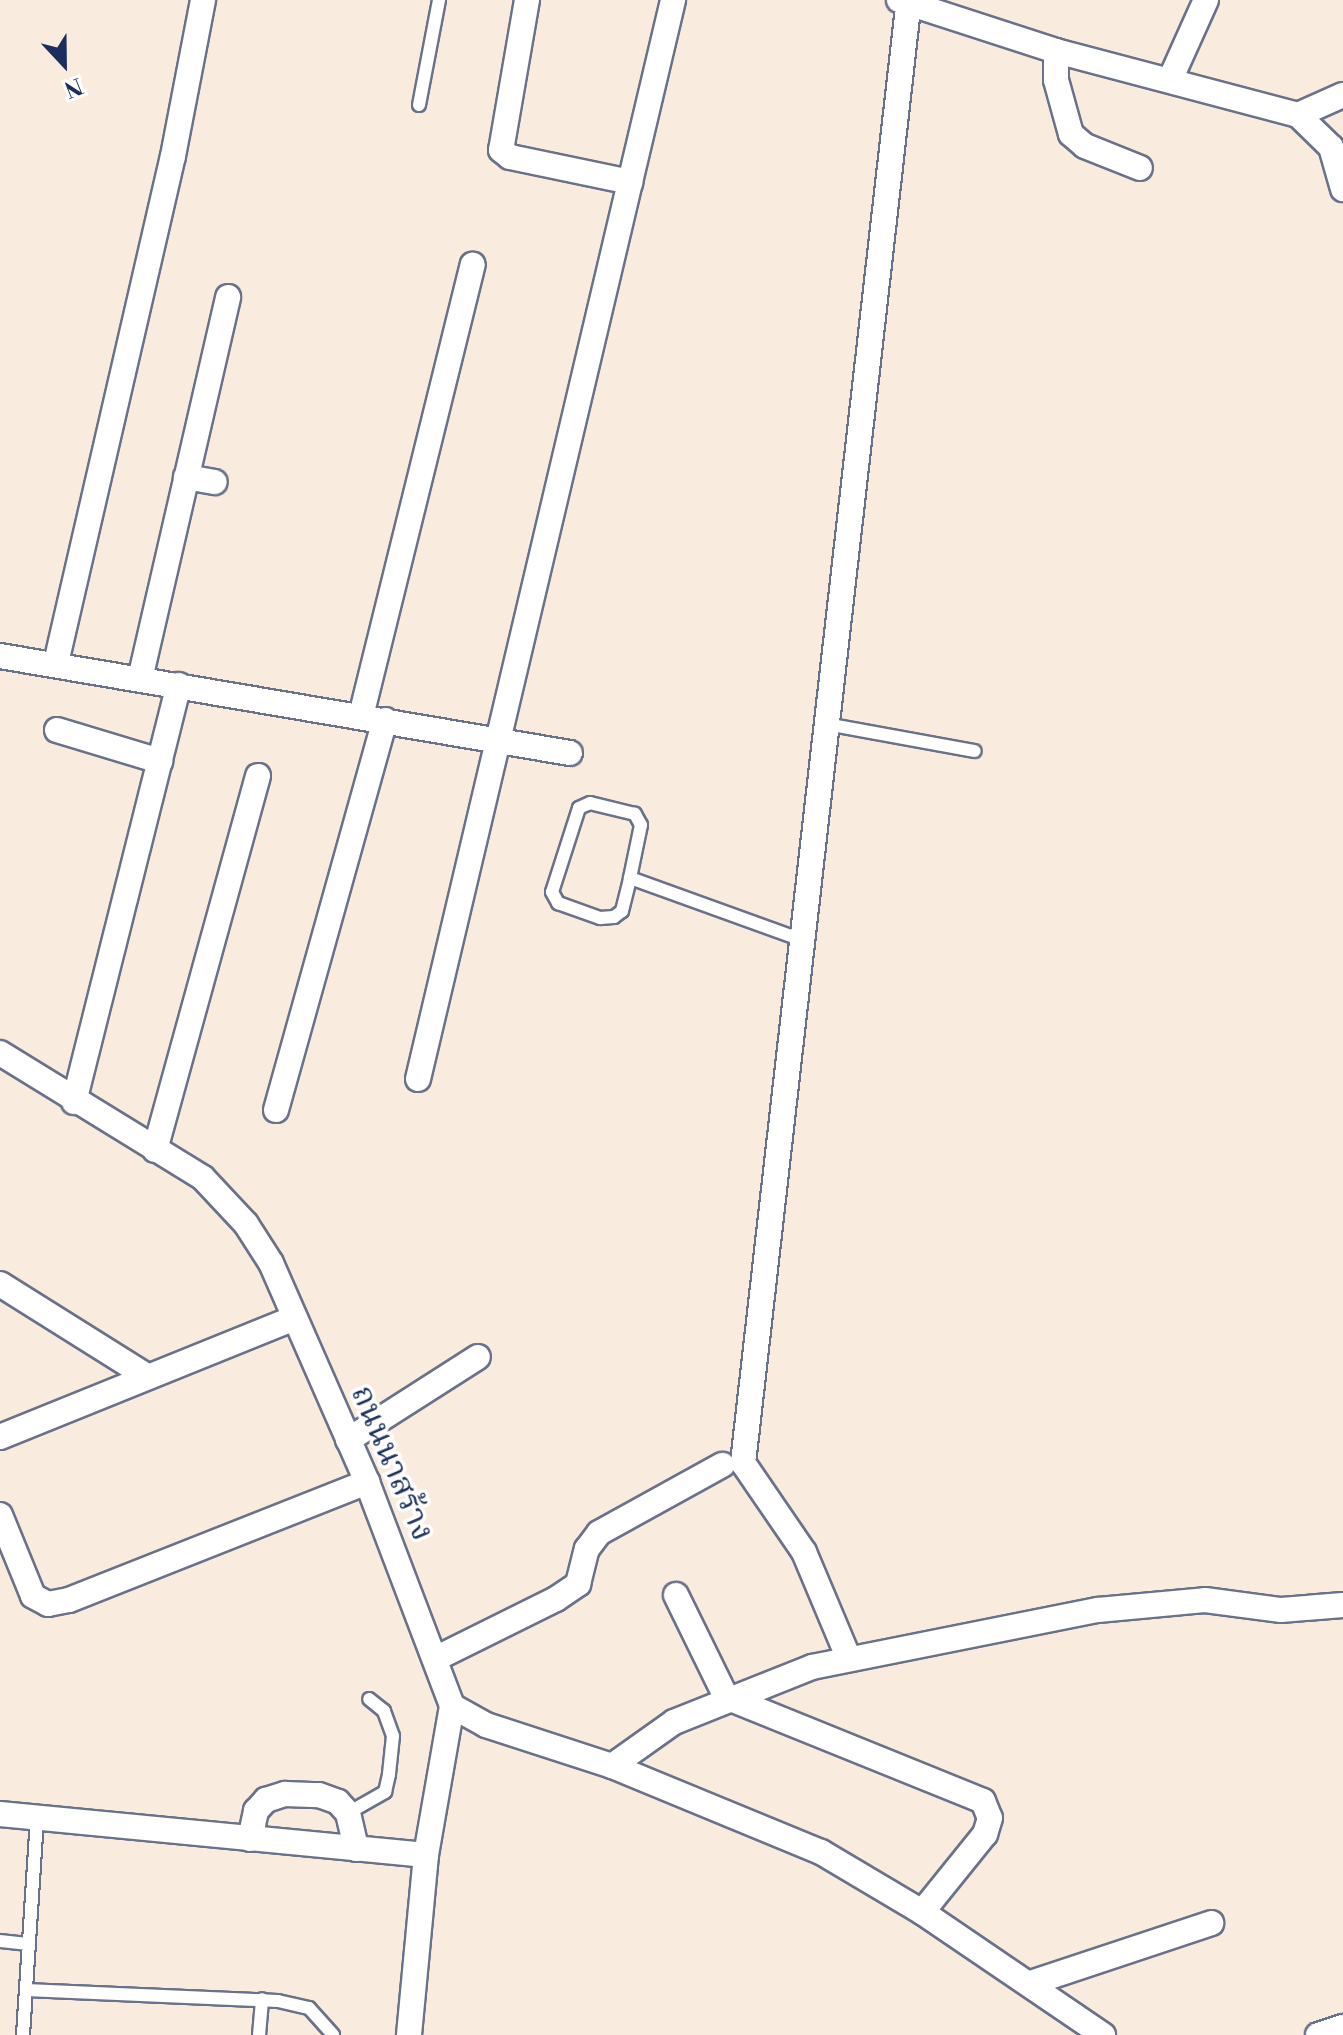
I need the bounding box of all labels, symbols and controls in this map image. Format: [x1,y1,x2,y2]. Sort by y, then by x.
north arrow [24,24,104,104]
text: N [60,71,86,102]
street label: ถนนนาสร้าง [342,1380,442,1546]

